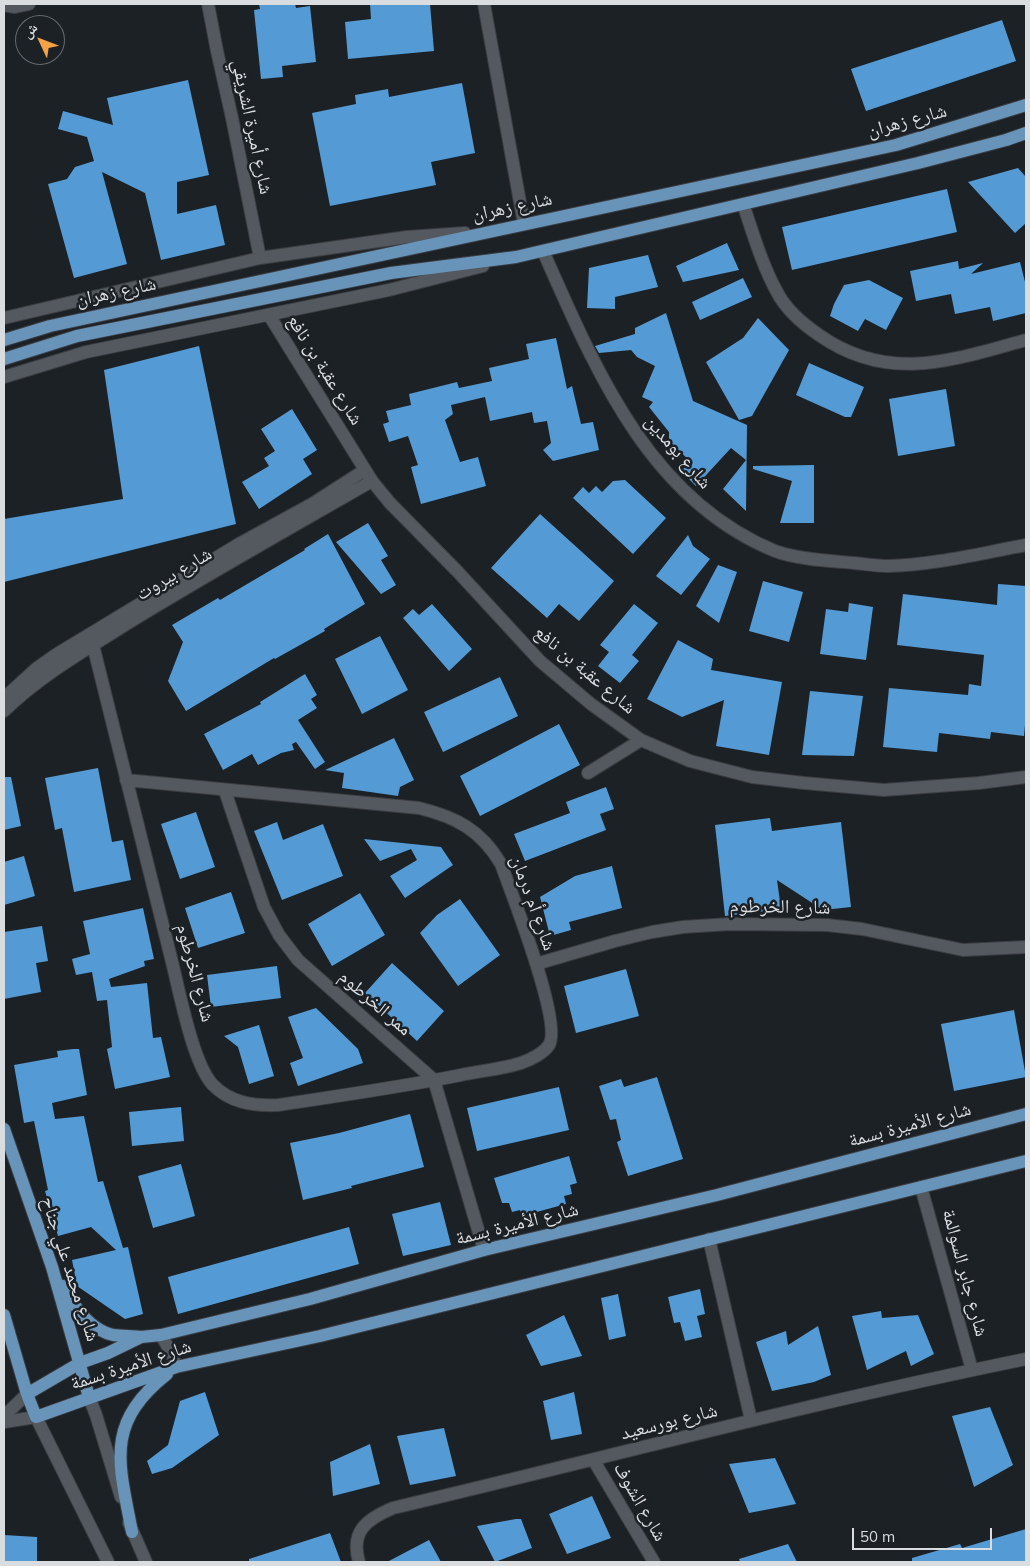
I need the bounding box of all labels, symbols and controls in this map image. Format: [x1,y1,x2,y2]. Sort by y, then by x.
north arrow [15,15,65,65]
text: ش [18,19,41,42]
street label: شارع أميرة الشريقي [227,58,277,196]
street label: شارع زهران [865,99,949,143]
street label: شارع زهران [470,187,554,227]
street label: شارع زهران [74,272,158,312]
street label: شارع عقبة بن نافع [282,311,368,429]
street label: شارع بومدين [640,410,716,494]
street label: شارع بيروت [132,542,216,606]
street label: شارع عقبة بن نافع [530,621,640,719]
street label: شارع أم درمان [505,852,561,954]
street label: شارع الخرطوم [729,895,831,919]
street label: شارع الخرطوم [171,921,219,1025]
street label: ممر الخرطوم [334,965,416,1041]
street label: شارع الأميرة بسمة [846,1098,974,1152]
street label: شارع محمد علي جناح [36,1194,104,1344]
street label: شارع الأميرة بسمة [453,1198,581,1250]
street label: شارع جابر السوالمة [937,1207,993,1339]
street label: شارع الأميرة بسمة [68,1335,194,1395]
street label: شارع بورسعيد [618,1399,720,1445]
street label: شارع الشوف [608,1459,672,1545]
scale bar [855,1518,995,1550]
text: 50 m [860,1527,895,1546]

